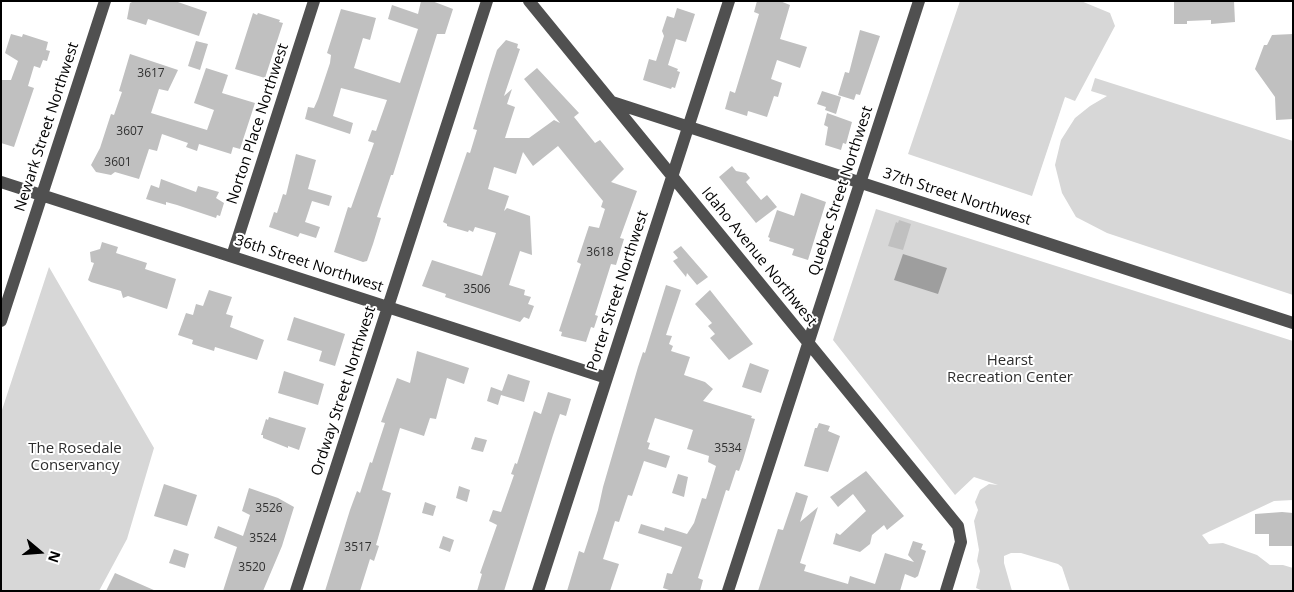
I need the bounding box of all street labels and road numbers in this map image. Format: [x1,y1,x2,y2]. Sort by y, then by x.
street label: Newark Street Northwest [11,40,83,214]
street label: Norton Place Northwest [223,41,293,207]
street label: Quebec Street Northwest [805,104,877,278]
street label: 37th Street Northwest [881,165,1033,229]
street label: Idaho Avenue Northwest [697,184,821,330]
street label: Porter Street Northwest [584,209,652,373]
street label: 36th Street Northwest [233,232,385,296]
street label: Ordway Street Northwest [308,304,380,478]

